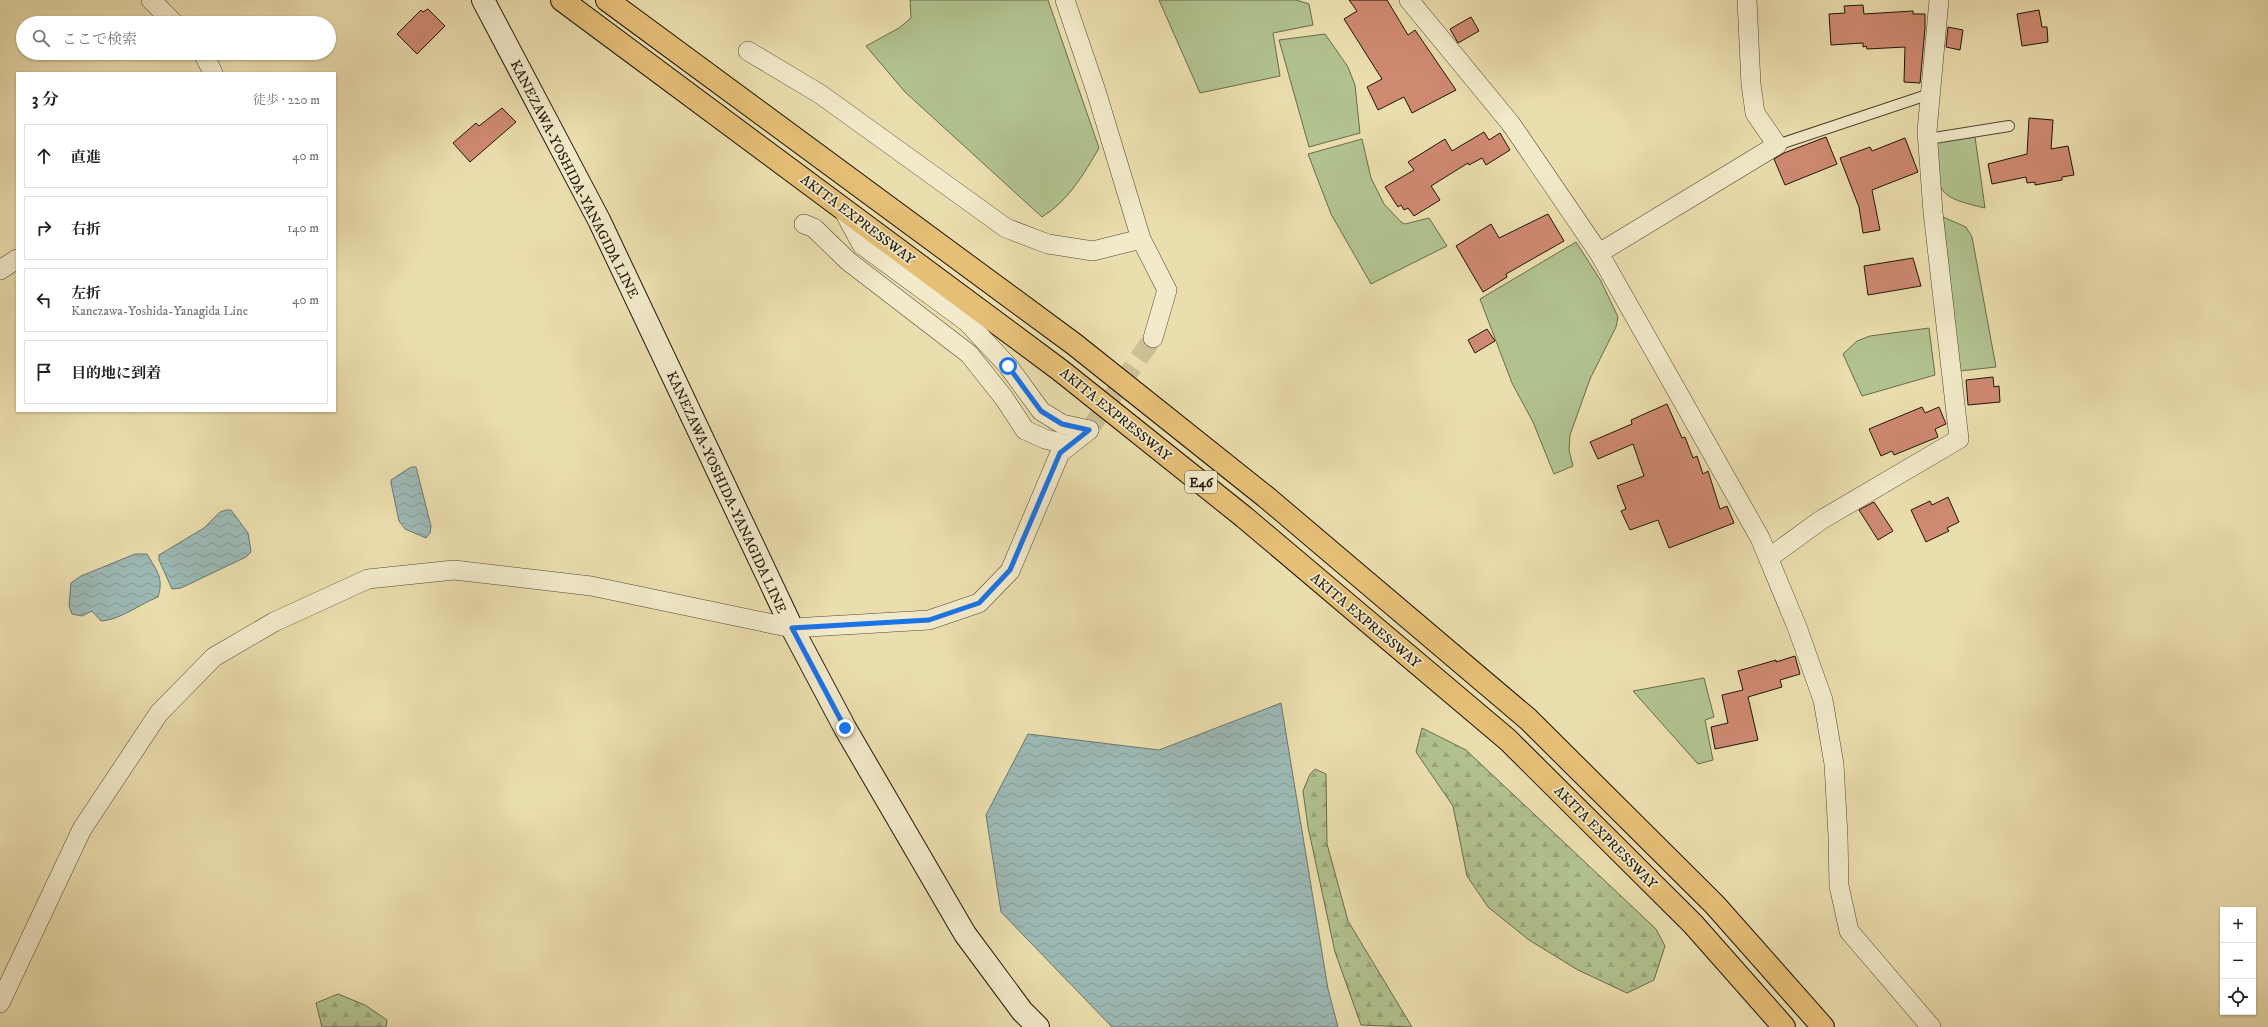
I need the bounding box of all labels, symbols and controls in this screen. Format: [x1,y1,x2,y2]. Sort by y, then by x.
search box [16,16,336,60]
icon: search [30,27,52,49]
text: ここで検索 [62,30,137,49]
street label: KANEZAWA-YOSHIDA-YANAGIDA LINE [506,57,642,302]
text: 3 分 [32,89,59,111]
text: 徒歩 · 220 m [253,92,320,108]
icon: ahead [33,145,55,167]
text: 直進 [71,148,101,167]
text: 40 m [292,148,319,164]
street label: AKITA EXPRESSWAY [797,171,918,269]
icon: right [33,217,55,239]
text: 右折 [71,220,101,239]
text: 140 m [287,220,319,236]
text: 左折 [71,284,101,303]
icon: left [33,289,55,311]
text: 40 m [292,292,319,308]
text: Kanezawa-Yoshida-Yanagida Line [71,303,248,319]
route start [999,357,1017,375]
icon: arrive [33,361,55,383]
text: 目的地に到着 [71,364,161,383]
street label: AKITA EXPRESSWAY [1056,364,1175,466]
street label: KANEZAWA-YOSHIDA-YANAGIDA LINE [662,368,790,616]
road number: E46 [1185,471,1217,493]
street label: AKITA EXPRESSWAY [1306,569,1424,672]
route end [836,719,854,737]
street label: AKITA EXPRESSWAY [1550,782,1661,893]
map controls [2220,907,2256,1015]
button: + [2220,907,2256,943]
button: − [2220,943,2256,979]
button: locate [2220,979,2256,1015]

